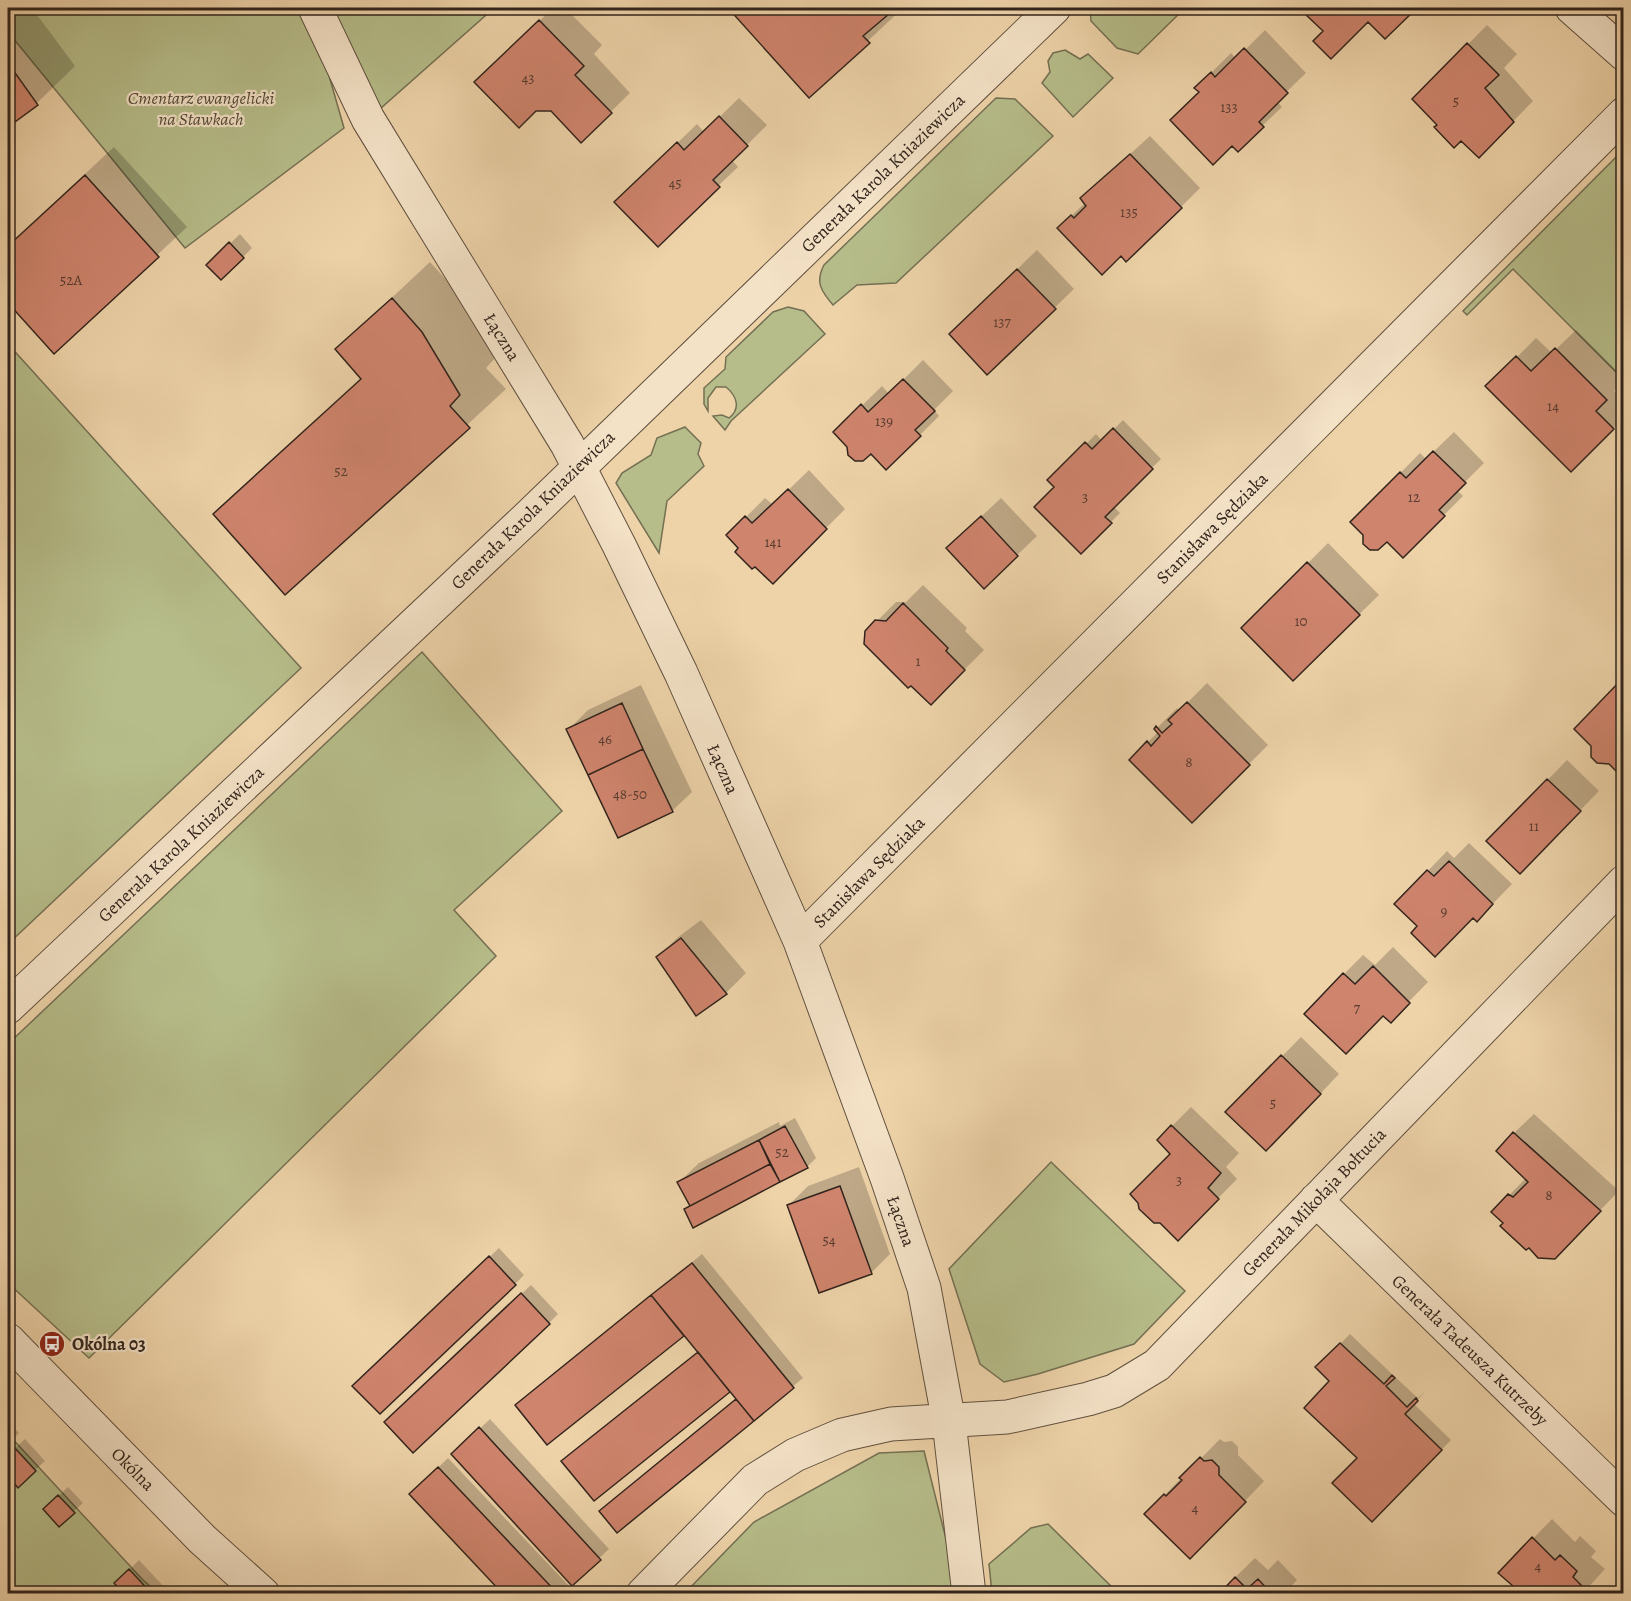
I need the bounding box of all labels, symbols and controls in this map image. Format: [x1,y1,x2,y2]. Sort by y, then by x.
house number: 43 [521,68,535,88]
park label: Cmentarz ewangelicki na Stawkach [128,86,274,131]
street label: Generała Karola Kniaziewicza [796,88,971,258]
house number: 5 [1453,91,1459,111]
house number: 133 [1220,97,1238,117]
house number: 45 [668,173,682,193]
house number: 135 [1120,202,1138,222]
house number: 52A [60,270,82,290]
street label: Łączna [478,308,526,366]
house number: 137 [993,312,1012,332]
house number: 14 [1547,396,1559,416]
house number: 139 [875,411,893,431]
street label: Generała Karola Kniaziewicza [446,425,621,595]
house number: 52 [334,461,348,481]
street label: Stanisława Sędziaka [1151,466,1274,589]
house number: 3 [1082,487,1088,507]
house number: 12 [1408,487,1420,507]
house number: 141 [764,532,782,552]
house number: 10 [1294,611,1308,631]
house number: 1 [915,651,921,671]
house number: 46 [598,729,612,749]
street label: Łączna [701,740,745,798]
house number: 8 [1185,752,1193,772]
street label: Generała Karola Kniaziewicza [93,760,270,928]
house number: 48-50 [613,784,647,804]
street label: Stanisława Sędziaka [808,810,931,933]
house number: 11 [1529,816,1539,836]
house number: 9 [1441,901,1448,921]
house number: 7 [1354,998,1361,1018]
house number: 5 [1270,1093,1276,1113]
street label: Generała Mikołaja Bołtucia [1237,1122,1392,1282]
house number: 52 [775,1142,789,1162]
house number: 3 [1176,1170,1182,1190]
house number: 8 [1545,1185,1553,1205]
street label: Łączna [881,1192,921,1250]
house number: 54 [822,1230,836,1250]
street label: Generała Tadeusza Kutrzeby [1387,1269,1554,1432]
bus stop icon: Okólna 03 [37,1329,67,1359]
place label: Okólna 03 [72,1332,146,1356]
street label: Okólna [106,1442,161,1497]
house number: 4 [1192,1498,1199,1518]
house number: 4 [1535,1556,1542,1576]

